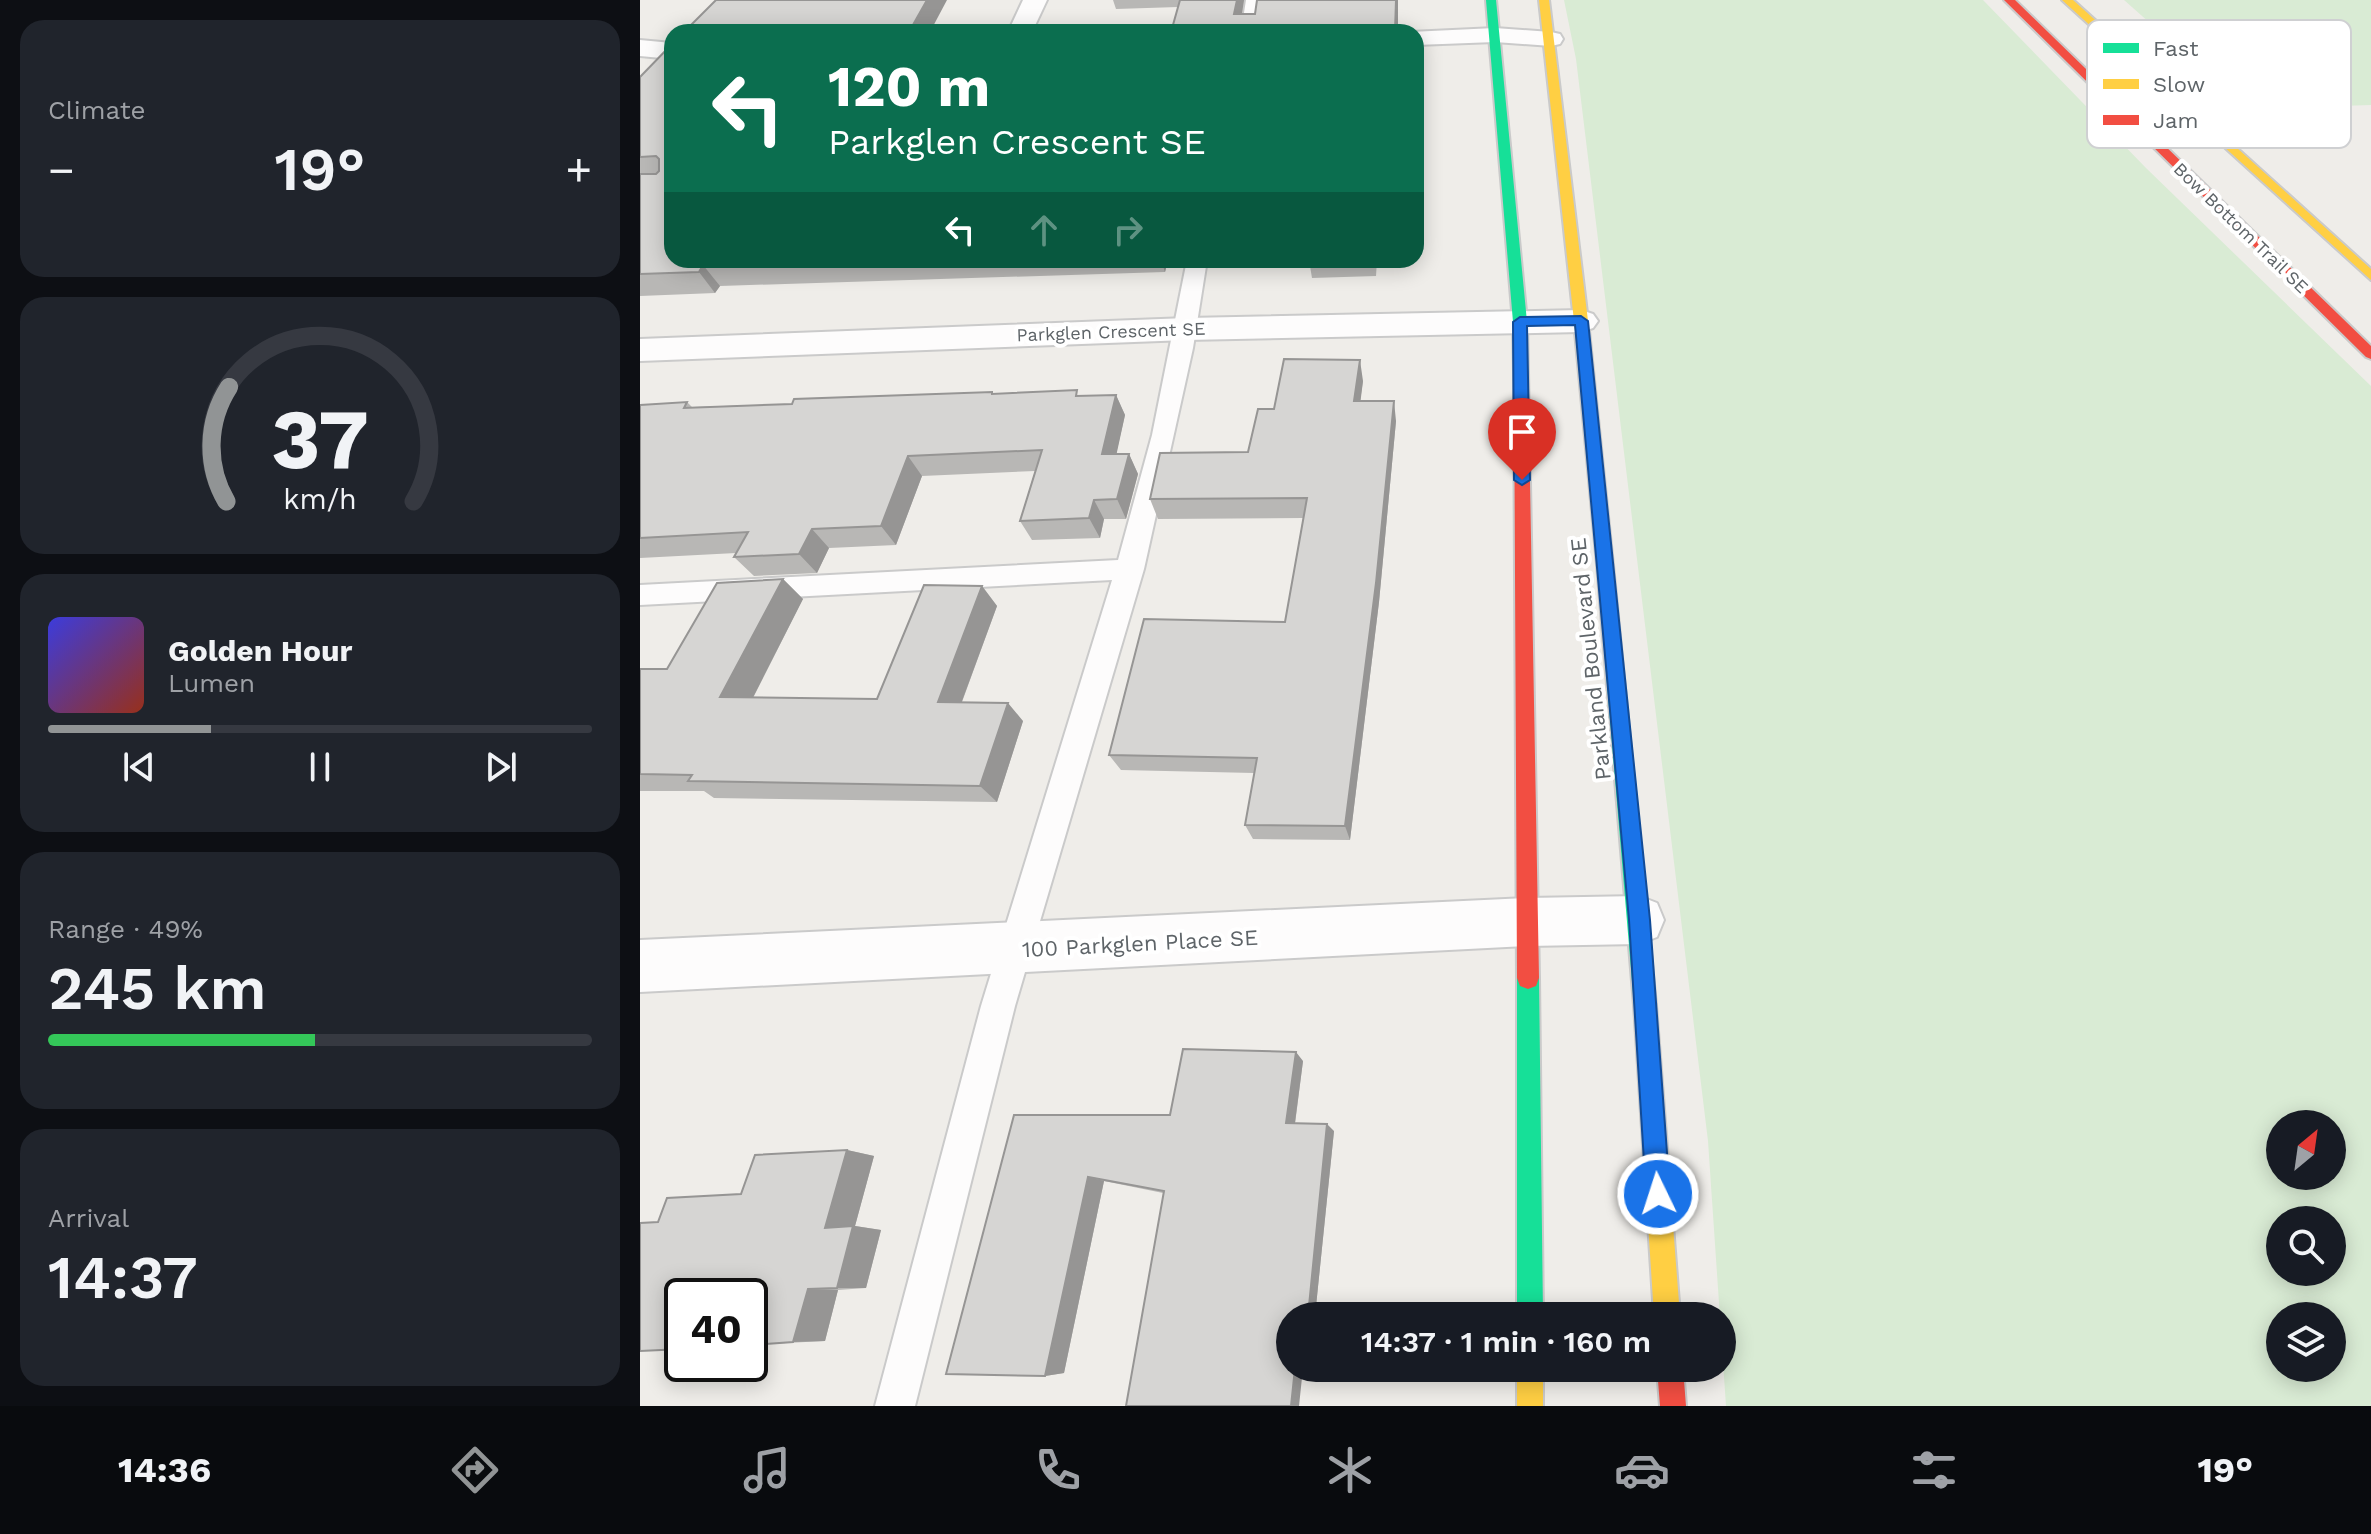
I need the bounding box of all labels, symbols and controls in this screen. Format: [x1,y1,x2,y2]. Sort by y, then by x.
legend [2087,20,2351,148]
text: Fast [2153,36,2199,61]
text: 120 m [828,54,990,120]
icon: left [696,56,800,160]
text: Slow [2153,72,2205,97]
text: Climate [48,95,146,125]
text: Jam [2153,108,2198,133]
text: Parkglen Crescent SE [828,121,1206,163]
text: 19° [275,134,365,205]
text: − [48,144,75,196]
text: + [565,144,592,196]
street label: Bow Bottom Trail SE [2170,158,2313,297]
icon: left [938,208,982,252]
icon: ahead [1022,208,1066,252]
icon: right [1106,208,1150,252]
street label: Parkglen Crescent SE [1016,318,1206,345]
text: 37 [271,390,369,487]
pin [1488,398,1556,480]
icon: arrive [1500,410,1544,454]
text: km/h [283,482,357,516]
street label: Parkland Boulevard SE [1565,537,1616,781]
text: Golden Hour [168,633,352,668]
text: Lumen [168,668,255,698]
icon: previous [117,745,161,789]
icon: pause [298,745,342,789]
icon: next [479,745,523,789]
text: Range · 49% [48,914,203,944]
street label: 100 Parkglen Place SE [1021,925,1259,962]
text: 245 km [48,953,266,1024]
north arrow [2266,1110,2346,1190]
map controls [2266,1110,2346,1382]
position arrow [1616,1152,1700,1236]
text: Arrival [48,1203,129,1233]
button: search [2266,1206,2346,1286]
text: 14:37 [48,1242,198,1313]
speed limit sign: 40 [664,1278,768,1382]
button: layers [2266,1302,2346,1382]
text: 14:37 · 1 min · 160 m [1361,1324,1651,1359]
icon: directions [447,1442,503,1498]
icon: music [739,1442,795,1498]
icon: phone [1030,1442,1086,1498]
icon: climate [1322,1442,1378,1498]
icon: car [1614,1442,1670,1498]
icon: filters [1906,1442,1962,1498]
text: 14:36 [118,1449,211,1491]
text: 19° [2198,1449,2253,1491]

